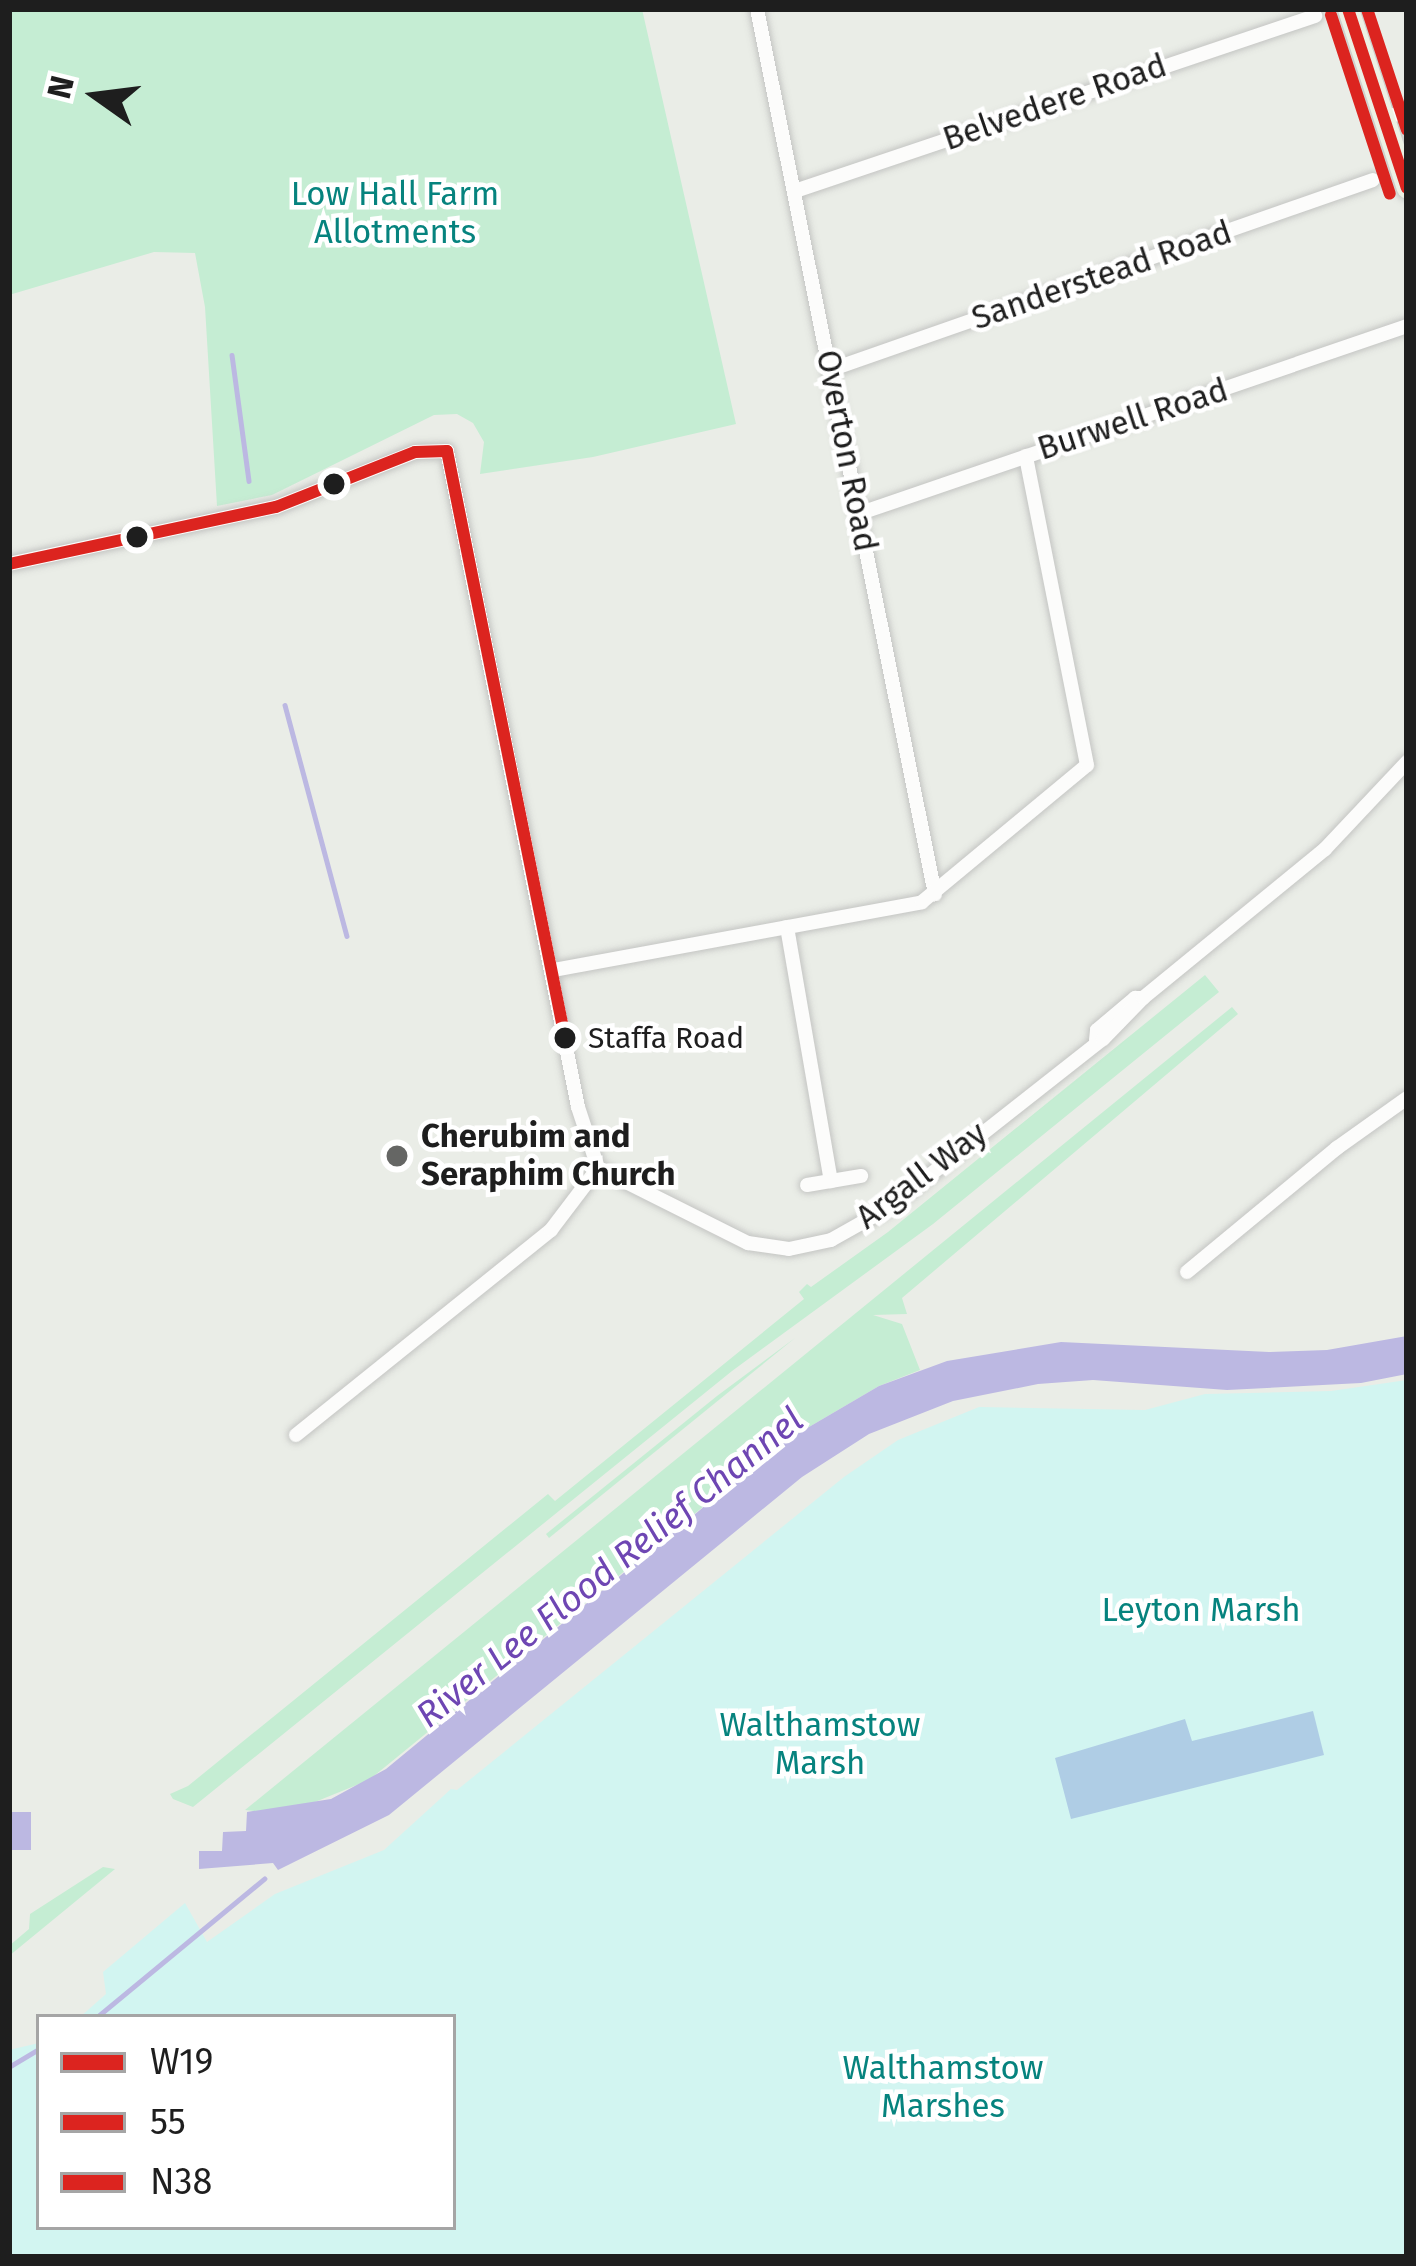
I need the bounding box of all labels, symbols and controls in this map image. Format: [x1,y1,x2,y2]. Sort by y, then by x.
north arrow [36,36,156,156]
street label: Belvedere Road [938,46,1172,160]
text: N [39,72,83,103]
park label: Low Hall Farm Allotments [291,175,499,253]
street label: Sanderstead Road [967,213,1237,339]
street label: Overton Road [807,347,885,555]
street label: Burwell Road [1033,371,1233,469]
unlabelled marker [323,473,345,495]
unlabelled marker [126,526,148,548]
place label: Staffa Road [588,1020,744,1056]
marker: Staffa Road [554,1027,576,1049]
street label: Argall Way [849,1114,995,1238]
place label: Cherubim and Seraphim Church [421,1117,676,1195]
marker: Cherubim and Seraphim Church [384,1143,410,1169]
water label: River Lee Flood Relief Channel [408,1399,812,1737]
park label: Leyton Marsh [1101,1591,1301,1631]
park label: Walthamstow Marsh [720,1706,920,1784]
legend [36,2014,456,2230]
text: W19 [150,2040,214,2084]
park label: Walthamstow Marshes [843,2049,1043,2127]
text: 55 [150,2100,186,2144]
text: N38 [150,2160,212,2204]

